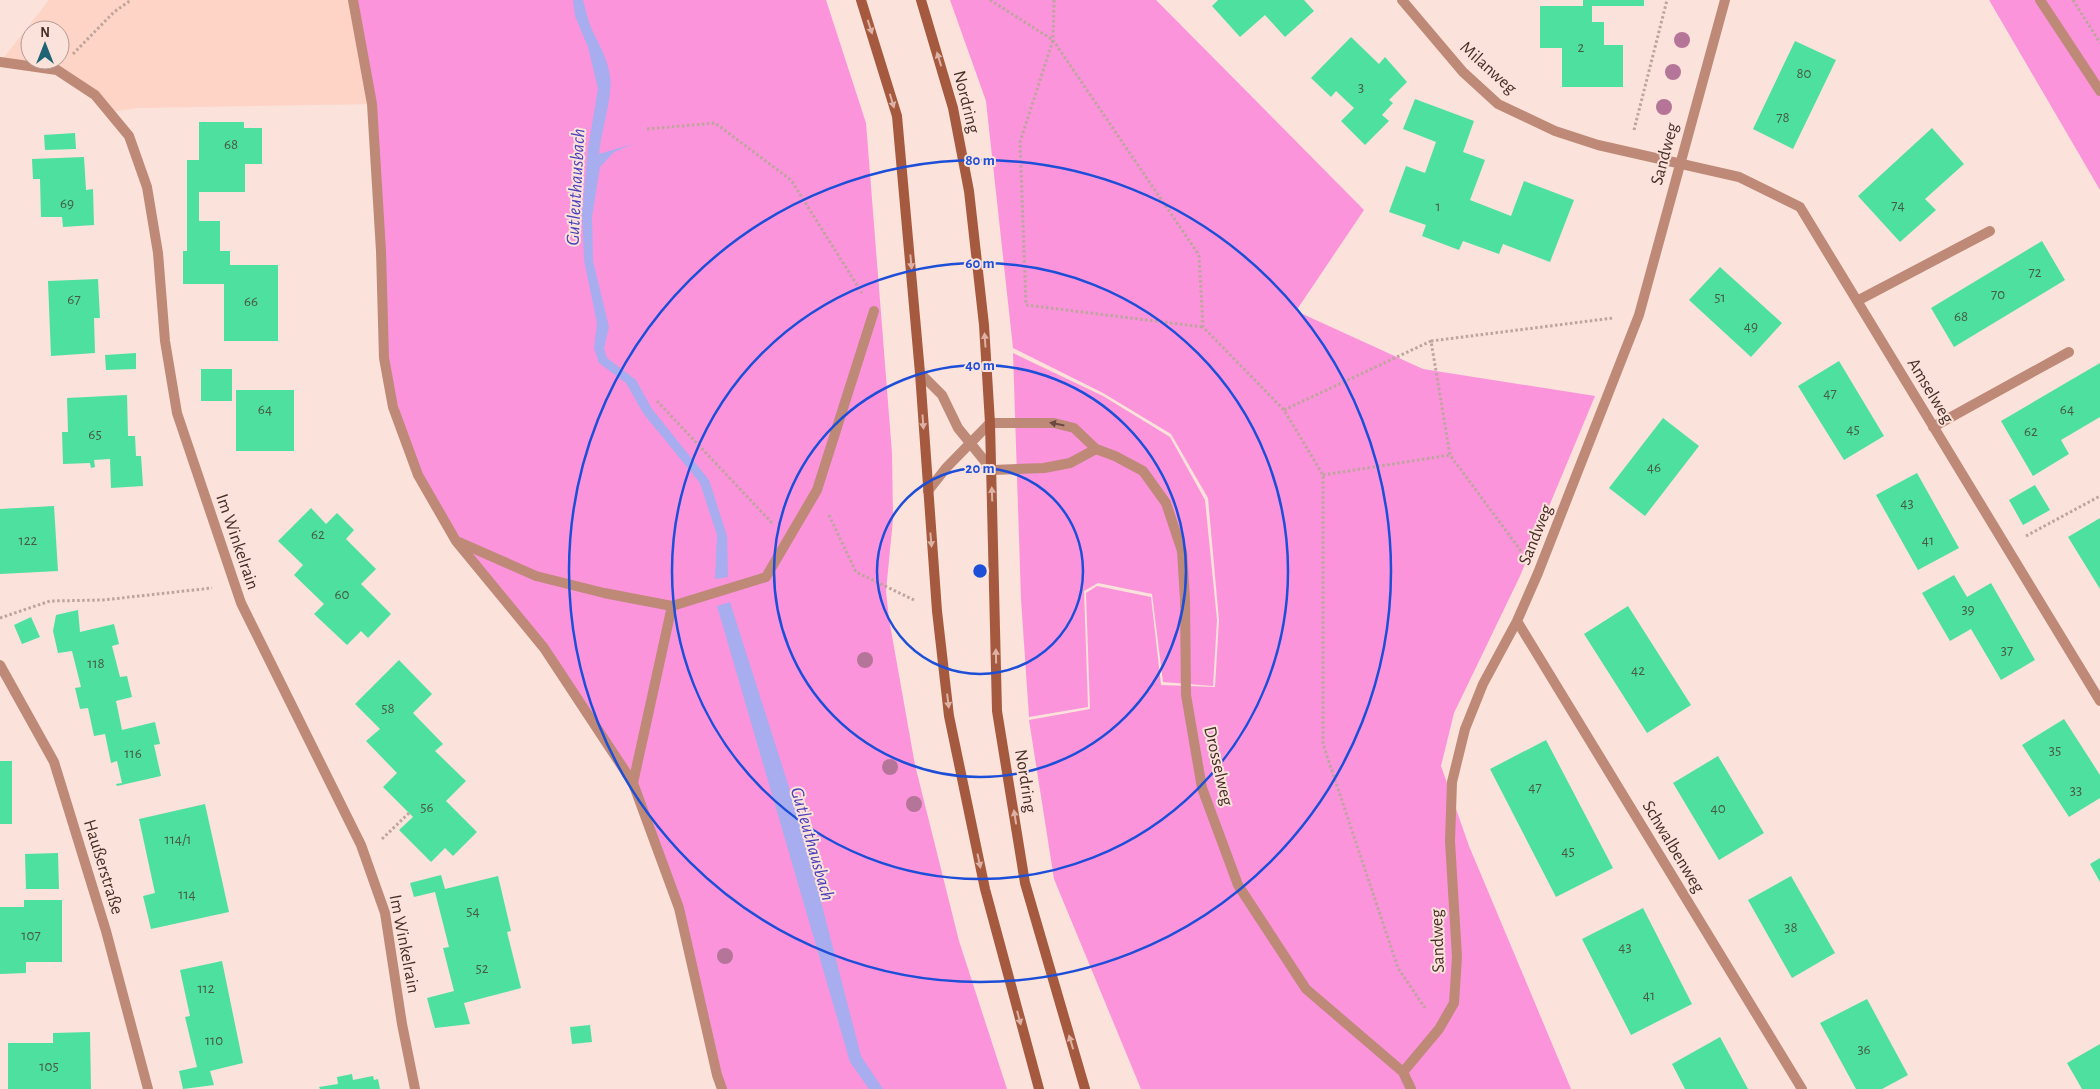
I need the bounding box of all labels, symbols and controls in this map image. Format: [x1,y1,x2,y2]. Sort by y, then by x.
north arrow [20,20,70,70]
one-way arrow [866,20,874,35]
text: N [40,26,50,40]
street label: Milanweg [1456,38,1520,98]
house number: 2 [1578,40,1585,55]
one-way arrow [934,51,942,66]
house number: 80 [1796,66,1812,81]
street label: Nordring [950,69,983,135]
house number: 3 [1358,80,1364,95]
one-way arrow [889,93,897,108]
house number: 78 [1776,110,1790,125]
street label: Sandweg [1648,121,1682,187]
water label: Gutleuthausbach [563,128,589,246]
house number: 68 [224,137,238,152]
text: 80 m [965,153,995,168]
house number: 69 [60,196,74,211]
house number: 74 [1891,198,1905,213]
house number: 1 [1435,199,1441,214]
one-way arrow [907,254,915,270]
text: 60 m [965,256,995,271]
house number: 72 [2028,265,2042,280]
house number: 70 [1991,287,2005,302]
house number: 51 [1714,290,1726,305]
house number: 67 [67,292,81,307]
house number: 66 [244,294,258,309]
house number: 68 [1954,309,1968,324]
house number: 49 [1744,319,1758,334]
one-way arrow [980,331,988,347]
street label: Amselweg [1904,355,1957,427]
text: 40 m [965,358,995,373]
house number: 47 [1823,386,1837,401]
house number: 64 [258,402,272,417]
house number: 64 [2060,402,2074,417]
one-way arrow [920,414,928,430]
one-way arrow [1048,420,1064,428]
house number: 45 [1846,422,1860,437]
house number: 62 [2024,424,2038,439]
house number: 65 [88,427,102,442]
house number: 46 [1647,460,1661,475]
text: 20 m [965,461,995,476]
one-way arrow [988,485,996,501]
street label: Im Winkelrain [212,492,262,592]
house number: 43 [1900,496,1914,511]
street label: Sandweg [1516,502,1556,568]
house number: 62 [311,527,325,542]
one-way arrow [928,532,936,548]
house number: 122 [19,533,38,548]
house number: 41 [1922,533,1934,548]
centre of rings [971,562,989,580]
house number: 60 [335,587,350,602]
house number: 39 [1961,602,1975,617]
house number: 37 [2001,643,2013,658]
one-way arrow [992,648,1000,664]
house number: 118 [87,656,105,671]
house number: 42 [1631,663,1645,678]
one-way arrow [944,694,952,710]
house number: 58 [381,701,395,716]
street label: Drosselweg [1200,724,1236,808]
house number: 35 [2049,743,2061,758]
house number: 116 [124,746,142,761]
street label: Nordring [1011,748,1039,814]
house number: 47 [1528,780,1542,795]
house number: 33 [2070,783,2082,798]
water label: Gutleuthausbach [787,785,837,903]
street label: Schwalbenweg [1639,798,1708,896]
house number: 56 [420,800,434,815]
house number: 40 [1710,801,1726,816]
one-way arrow [1010,809,1018,825]
street label: Haußerstraße [80,817,126,917]
house number: 114/1 [164,832,192,847]
house number: 45 [1561,844,1575,859]
one-way arrow [975,853,983,868]
house number: 114 [178,887,196,902]
street label: Im Winkelrain [386,893,422,995]
house number: 54 [466,904,480,919]
street label: Sandweg [1428,909,1448,973]
house number: 38 [1784,920,1798,935]
house number: 107 [21,928,41,943]
house number: 43 [1618,940,1632,955]
house number: 52 [475,961,489,976]
house number: 112 [197,981,215,996]
house number: 41 [1643,988,1655,1003]
one-way arrow [1015,1011,1023,1026]
house number: 110 [205,1033,223,1048]
one-way arrow [1067,1035,1074,1050]
house number: 36 [1857,1042,1871,1057]
house number: 105 [39,1059,59,1074]

